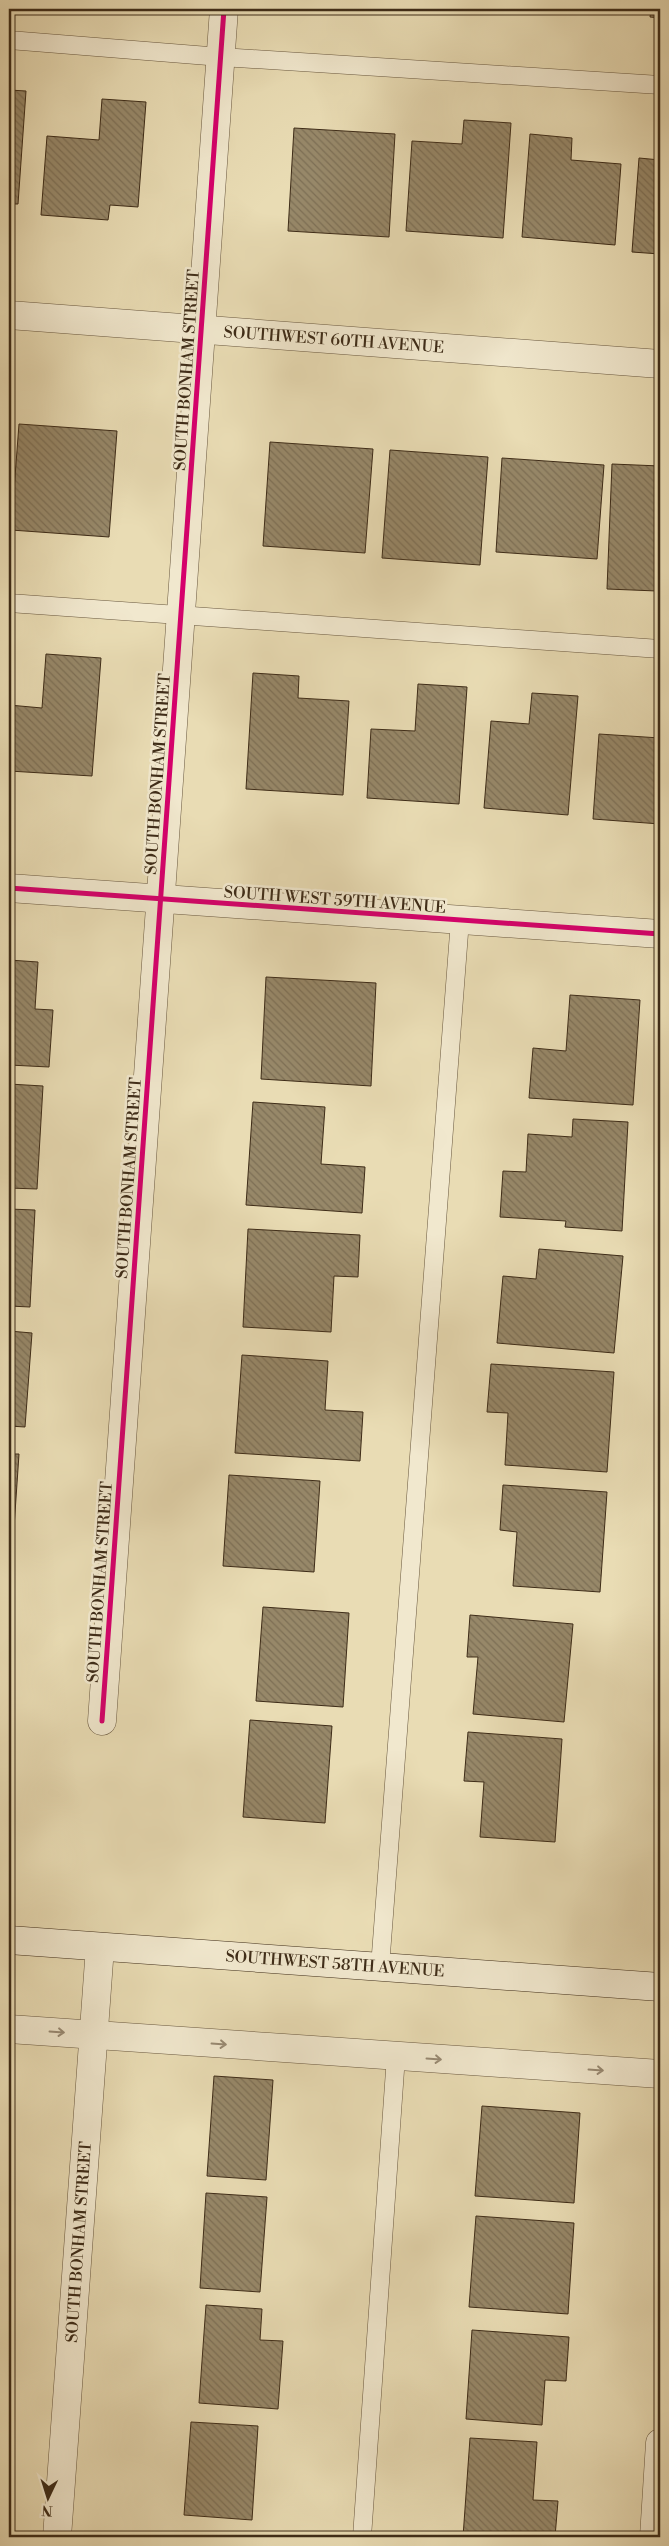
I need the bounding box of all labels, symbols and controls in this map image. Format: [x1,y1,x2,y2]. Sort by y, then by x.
street label: SOUTH BONHAM STREET [170,269,204,471]
street label: SOUTHWEST 60TH AVENUE [223,322,445,358]
street label: SOUTH BONHAM STREET [141,673,175,875]
street label: SOUTH WEST 59TH AVENUE [223,882,447,918]
street label: SOUTH BONHAM STREET [112,1077,146,1279]
street label: SOUTH BONHAM STREET [83,1481,117,1683]
street label: SOUTHWEST 58TH AVENUE [225,1946,445,1982]
one-way arrow [49,2028,65,2037]
one-way arrow [211,2039,227,2048]
one-way arrow [426,2054,442,2063]
one-way arrow [588,2065,604,2075]
street label: SOUTH BONHAM STREET [62,2141,96,2343]
north arrow [22,2474,72,2524]
text: N [41,2501,53,2519]

